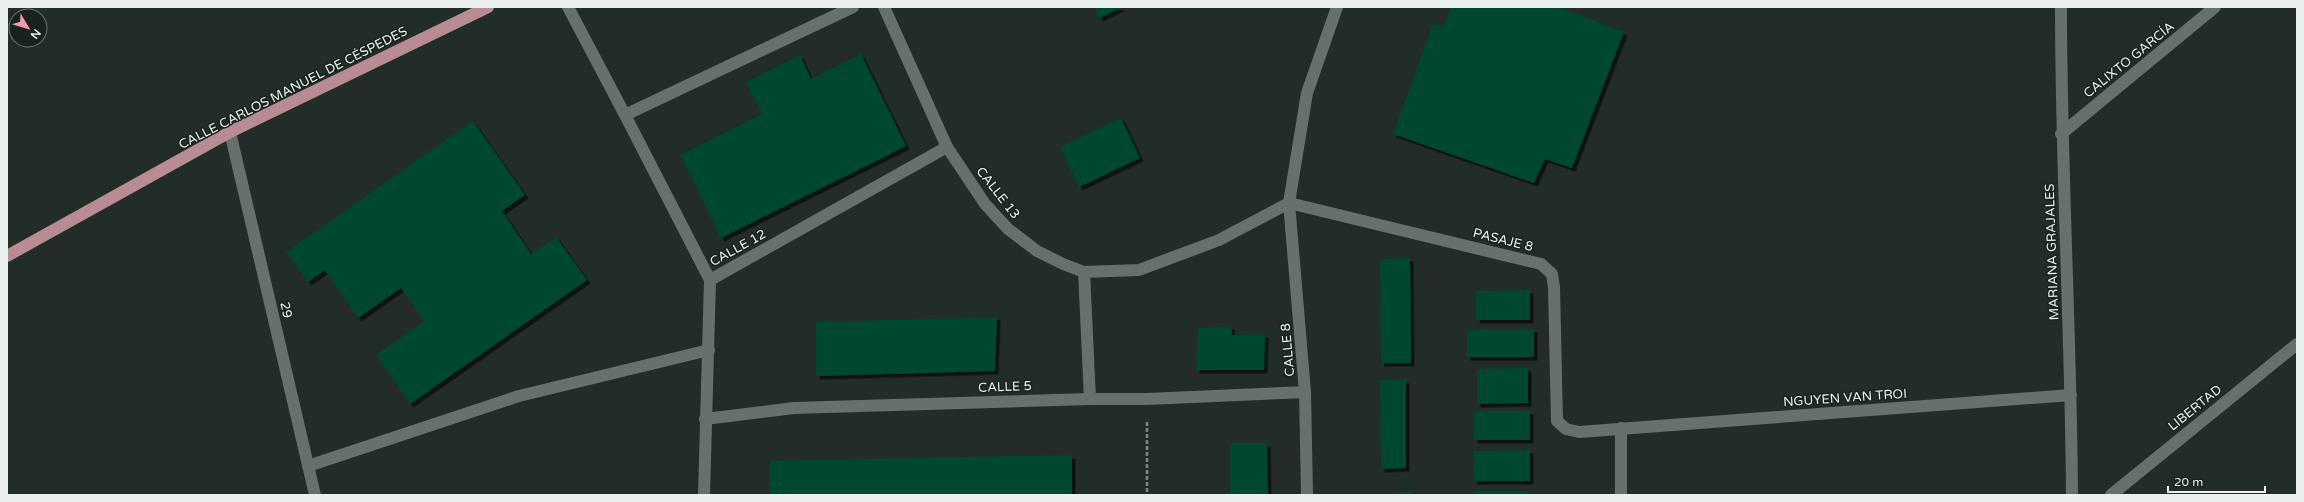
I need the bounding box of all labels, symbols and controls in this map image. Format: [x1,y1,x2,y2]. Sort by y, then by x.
north arrow [8,8,48,48]
street label: CALIXTO GARCÍA [2081,18,2178,101]
street label: CALLE CARLOS MANUEL DE CÉSPEDES [176,23,410,153]
text: N [28,26,43,41]
street label: CALLE 13 [973,164,1023,222]
street label: MARIANA GRAJALES [2042,183,2062,321]
street label: PASAJE 8 [1471,225,1535,255]
street label: CALLE 12 [707,226,769,270]
street label: 29 [276,300,296,320]
street label: CALLE 8 [1278,323,1298,377]
street label: CALLE 5 [978,378,1032,396]
street label: LIBERTAD [2165,381,2225,434]
street label: NGUYEN VAN TROI [1783,386,1907,410]
scale bar [2168,468,2265,494]
text: 20 m [2174,475,2203,489]

